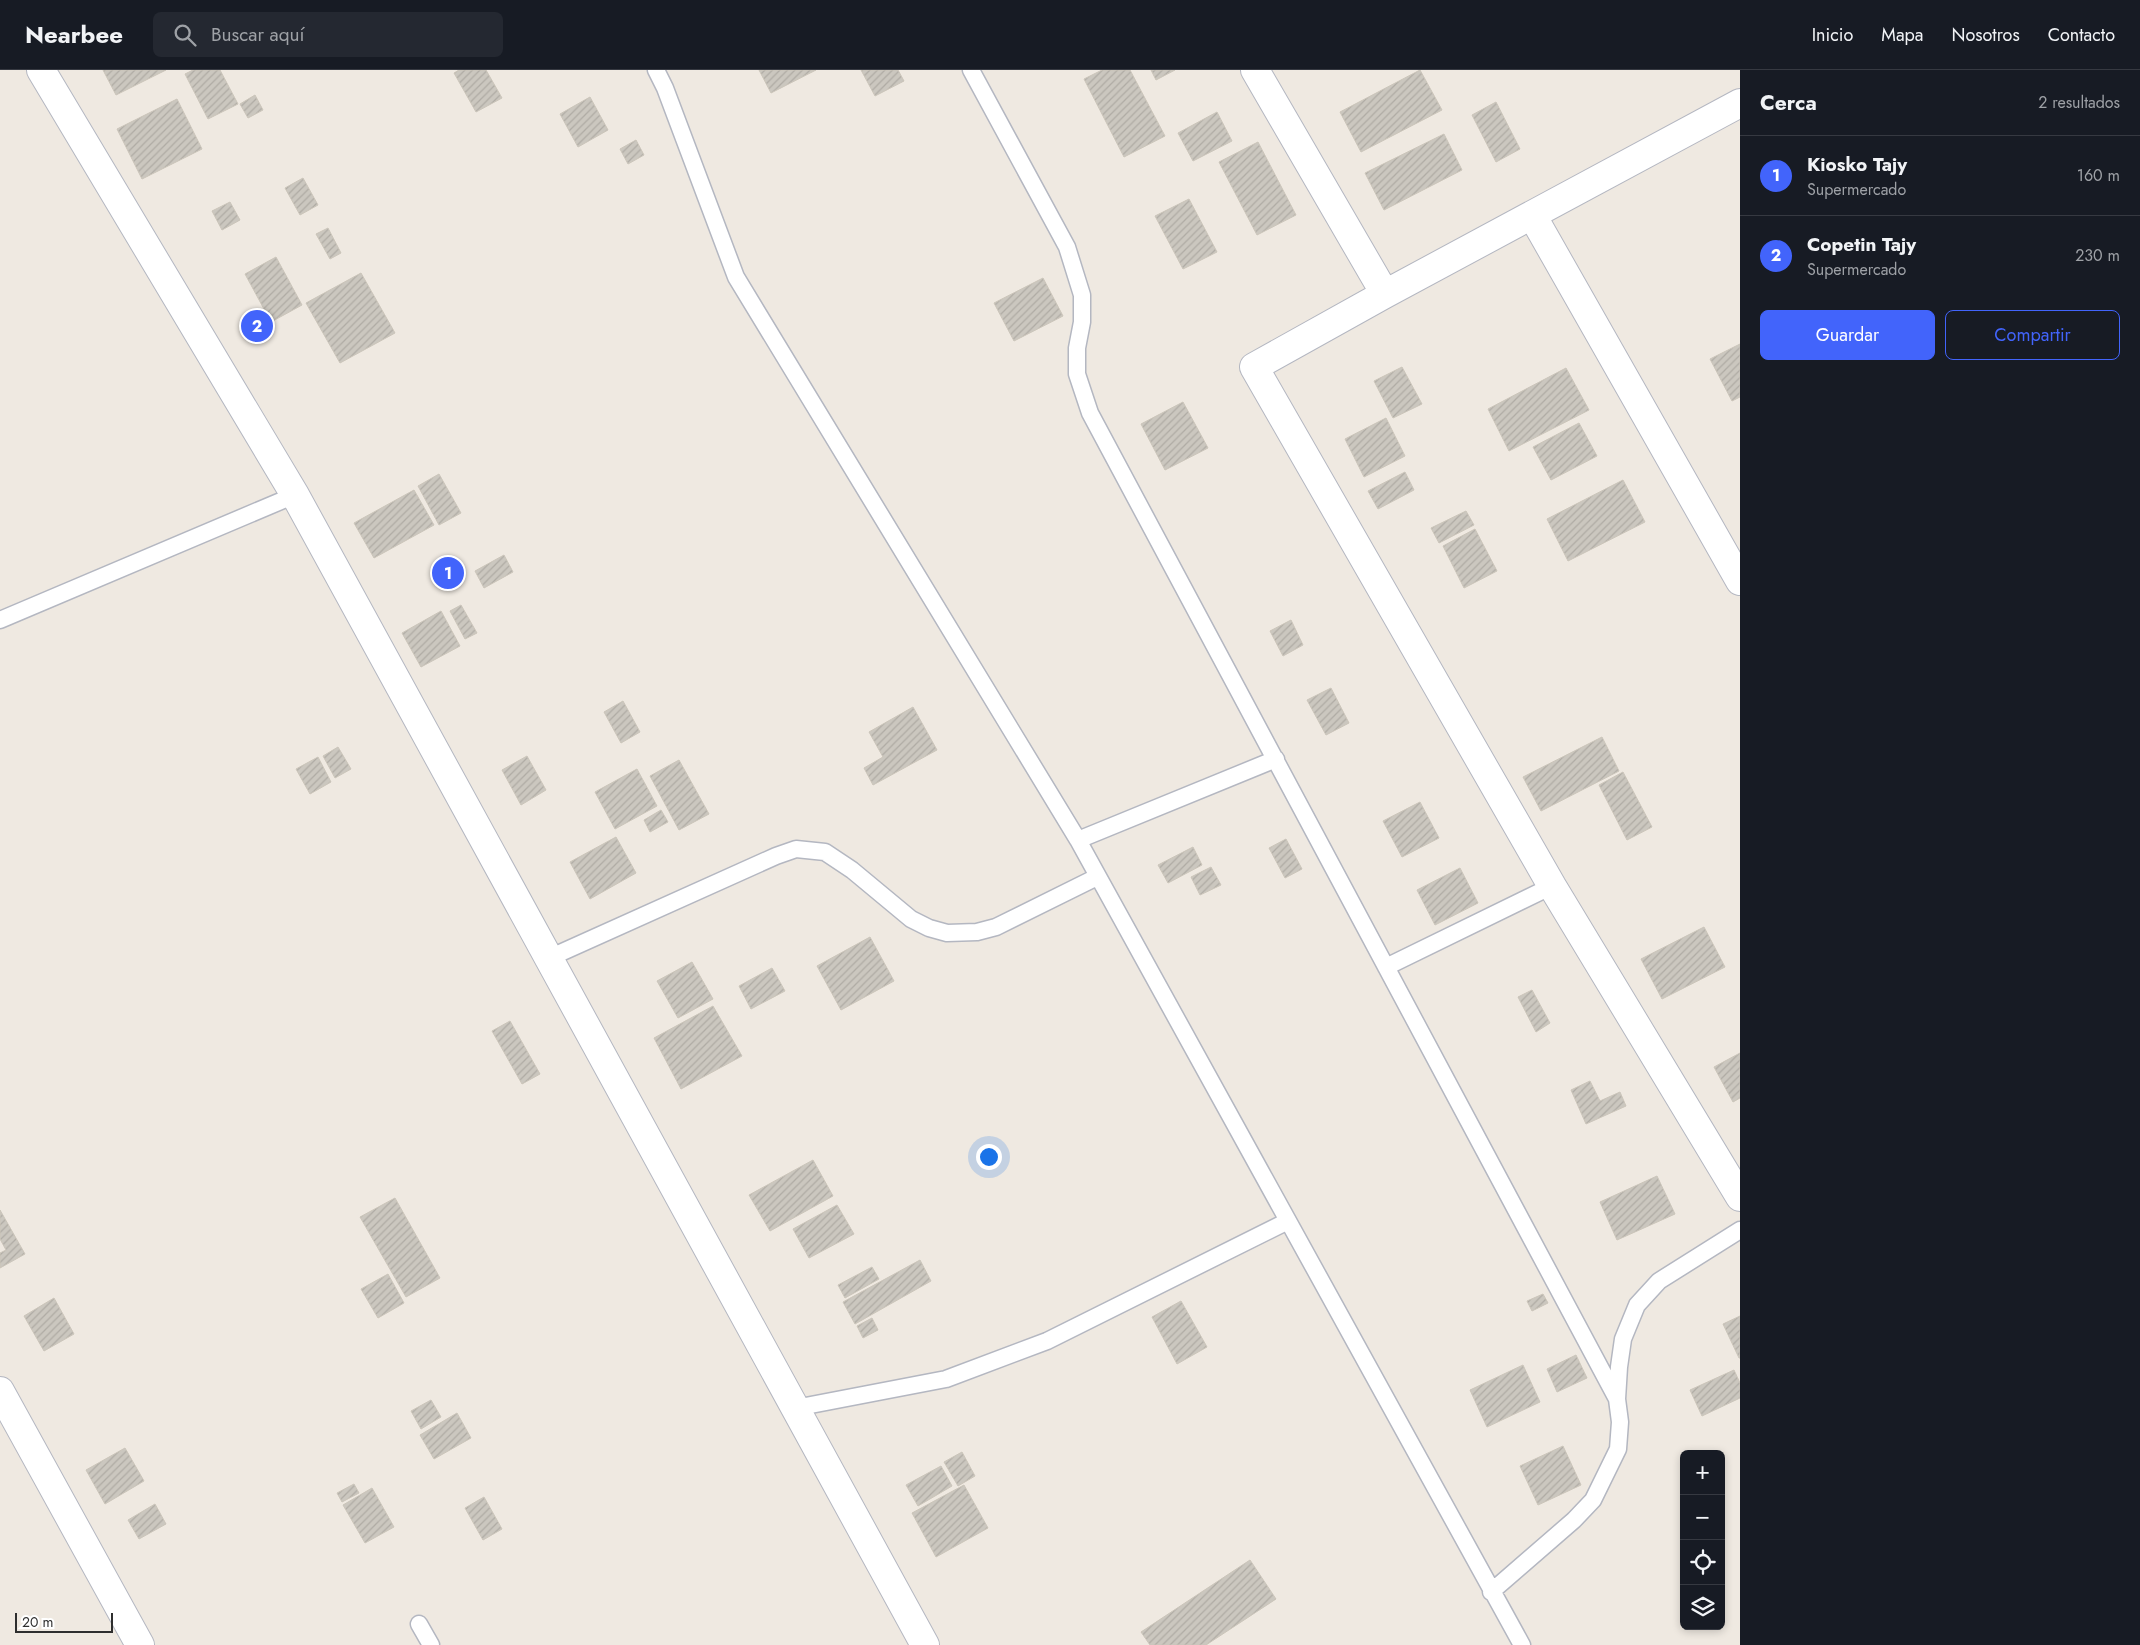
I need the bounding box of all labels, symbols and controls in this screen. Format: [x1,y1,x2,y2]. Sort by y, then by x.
search box [153,12,503,57]
text: Nearbee [25,17,123,52]
icon: search [171,21,199,49]
text: Buscar aquí [211,21,304,48]
text: Inicio [1812,22,1853,48]
text: Mapa [1881,22,1923,48]
text: Nosotros [1951,22,2020,48]
text: Contacto [2048,22,2115,48]
text: Cerca [1760,88,1817,118]
text: 2 resultados [2038,91,2120,114]
text: Kiosko Tajy [1807,151,1907,178]
text: 1 [1772,164,1780,187]
text: 160 m [2077,164,2120,187]
text: Supermercado [1807,178,1906,201]
text: Copetin Tajy [1807,231,1916,258]
text: 2 [1771,244,1781,267]
text: 230 m [2075,244,2120,267]
text: Supermercado [1807,258,1906,281]
pin: 2 [241,307,273,345]
button: Guardar [1760,310,1935,360]
button: Compartir [1945,310,2120,360]
pin: 1 [432,554,464,592]
your location [976,1144,1002,1170]
map controls [1680,1450,1725,1630]
button: + [1680,1450,1725,1495]
button: − [1680,1495,1725,1540]
button: locate [1680,1540,1725,1585]
button: layers [1680,1585,1725,1630]
scale bar [15,1610,112,1633]
text: 20 m [22,1612,54,1632]

